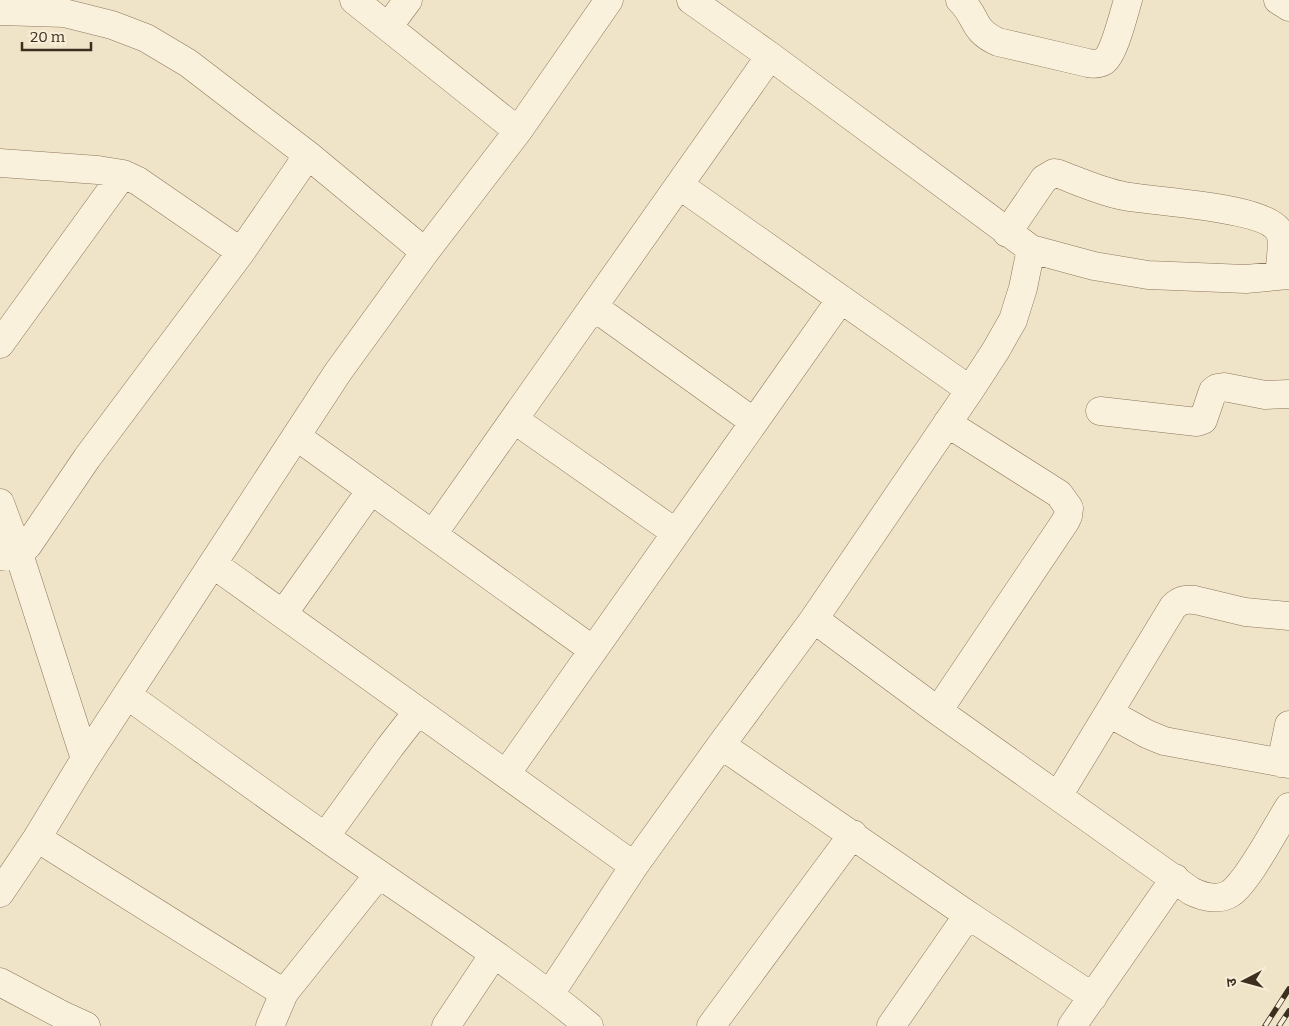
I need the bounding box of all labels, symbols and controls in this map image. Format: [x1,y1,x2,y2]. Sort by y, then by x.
scale bar [22,20,91,52]
text: 20 m [30,28,66,46]
north arrow [1219,956,1269,1006]
text: उ [1223,977,1240,987]

